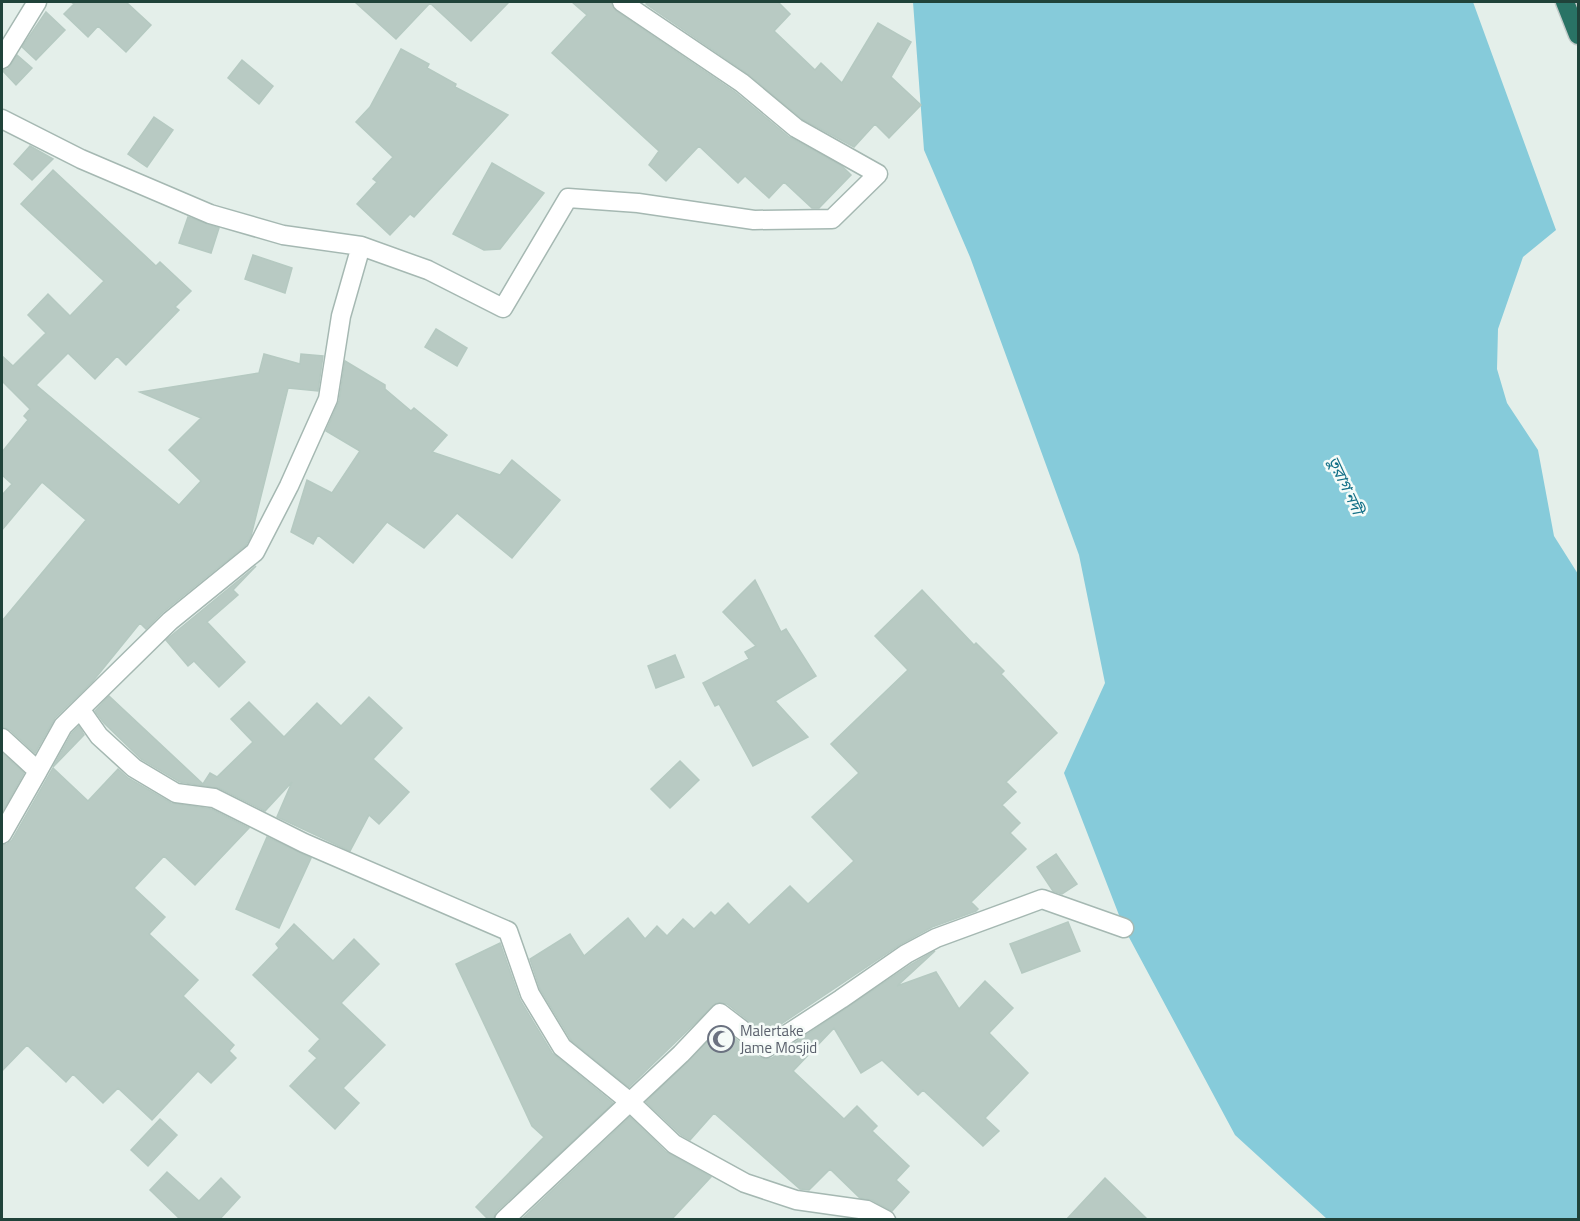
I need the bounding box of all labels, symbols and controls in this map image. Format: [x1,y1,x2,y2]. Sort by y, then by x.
water label: তুরাগ নদী [1322,452,1371,521]
place label: Malertake Jame Mosjid [740,1019,817,1059]
mosque icon: Malertake Jame Mosjid [706,1024,736,1054]

